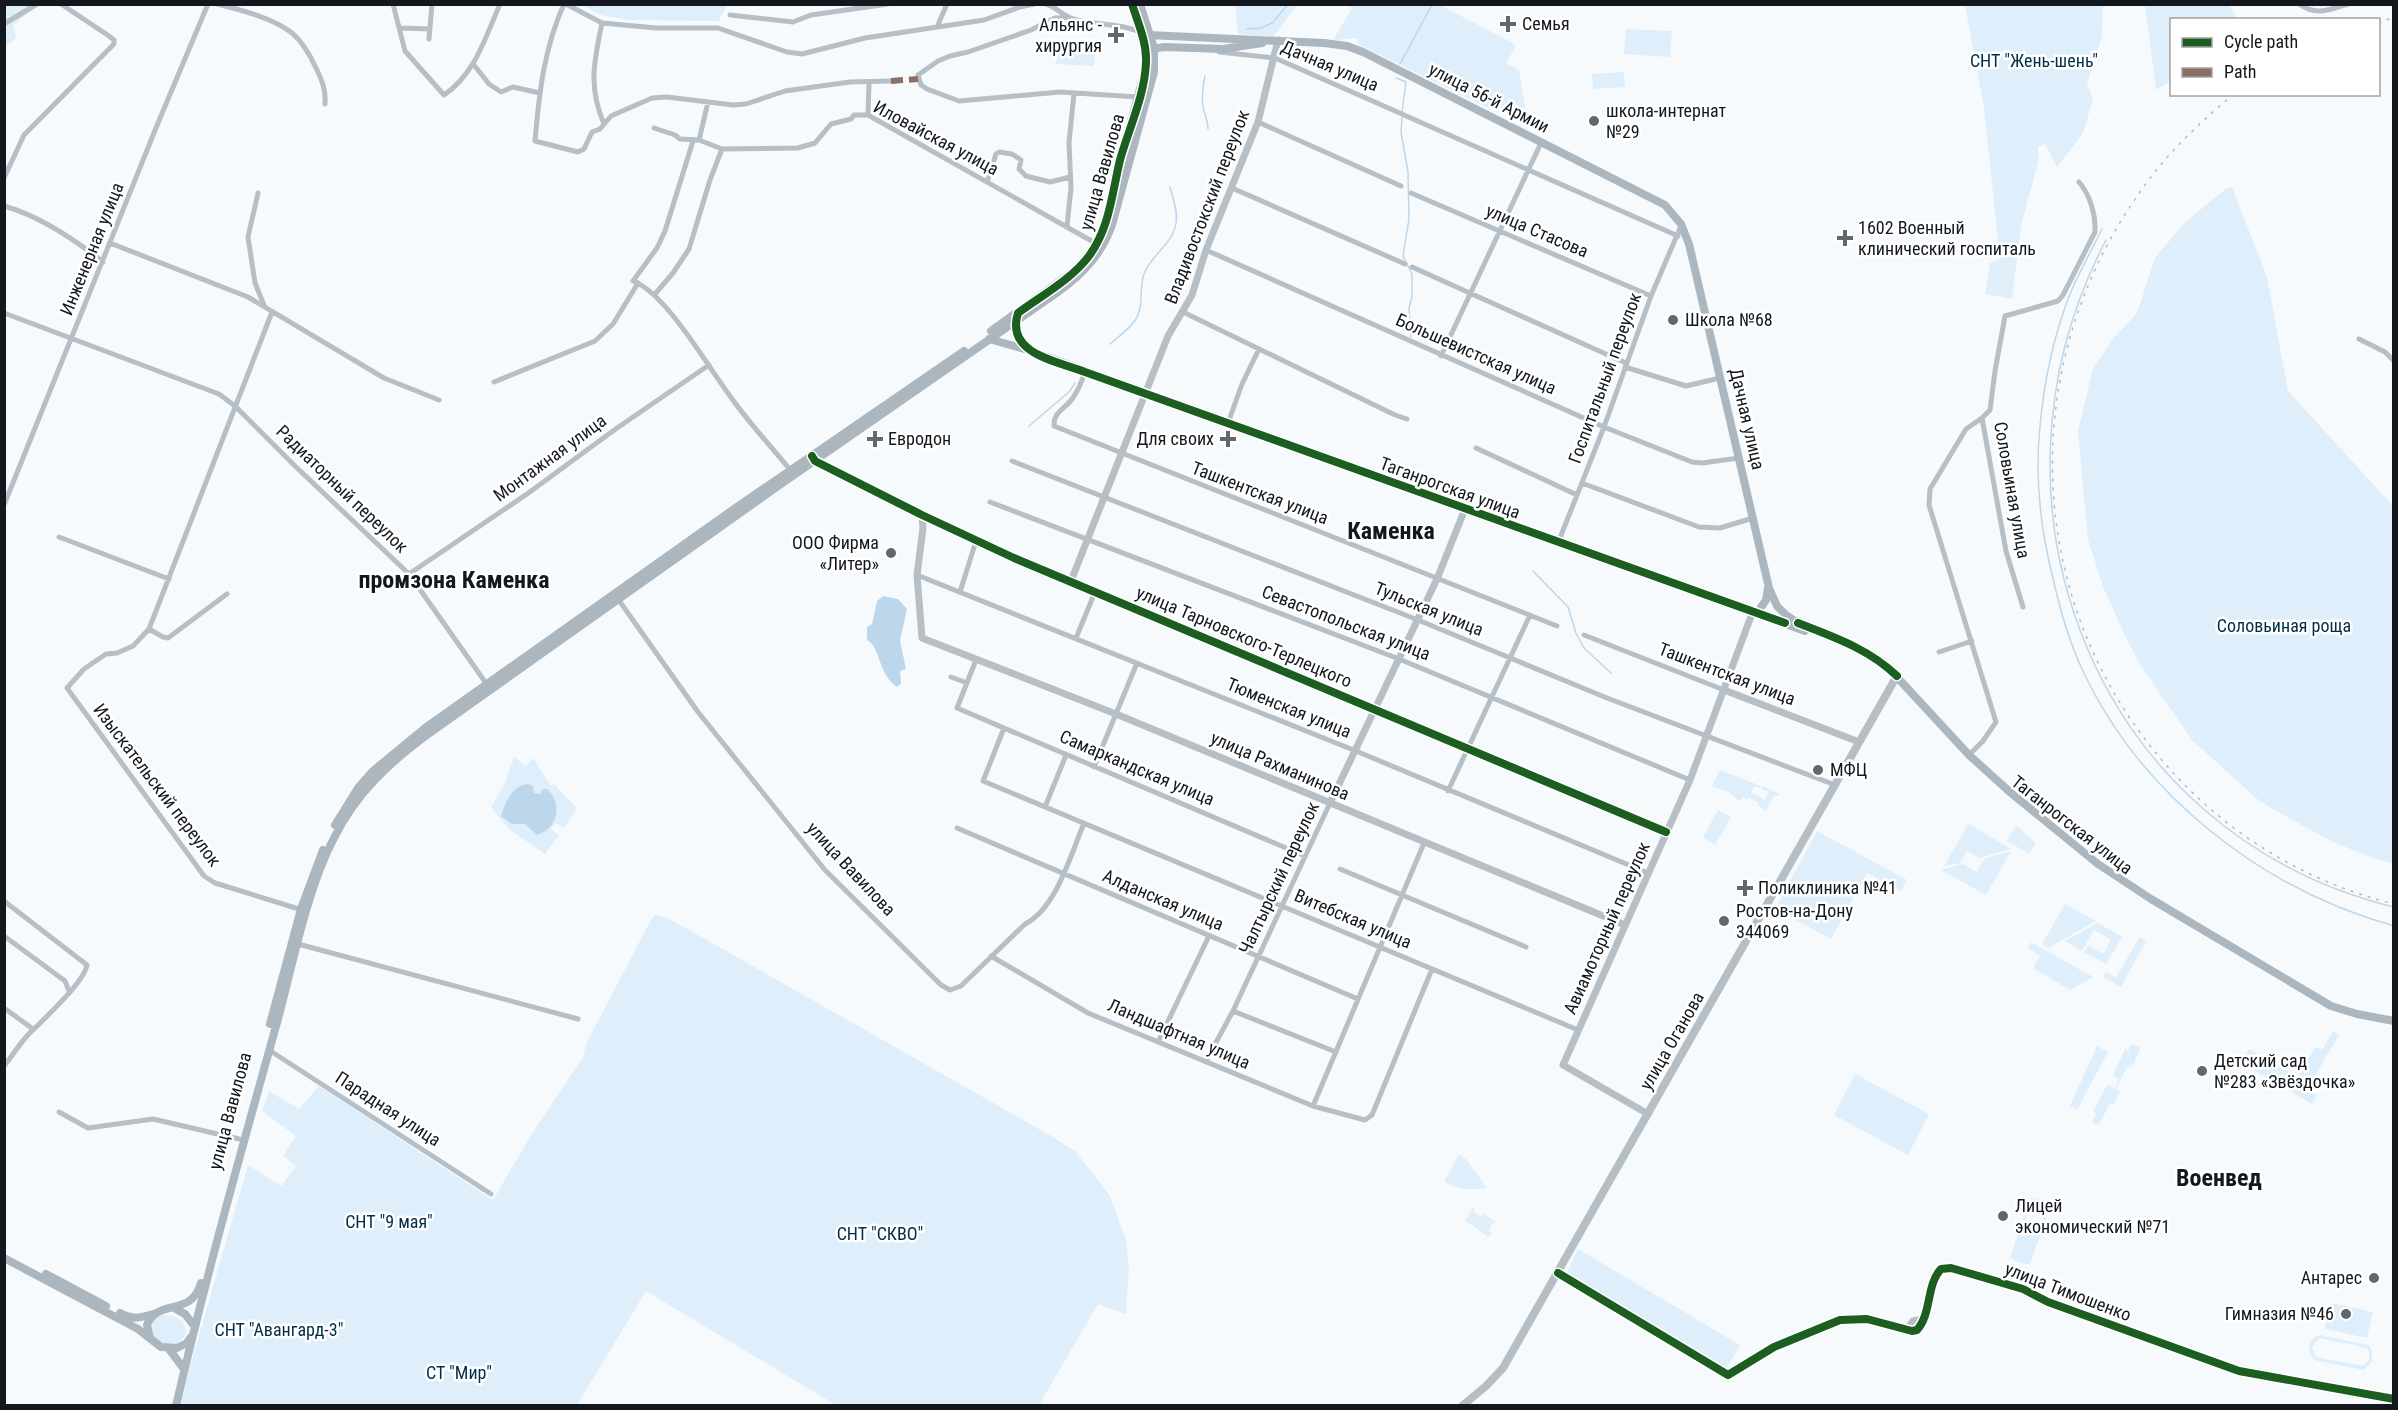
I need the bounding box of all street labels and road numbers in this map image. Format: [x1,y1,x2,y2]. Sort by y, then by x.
street label: Дачная улица [1279,36,1382,95]
street label: улица 56-й Армии [1425,58,1553,137]
street label: Иловайская улица [870,96,1002,179]
street label: Владивостокский переулок [1160,107,1253,307]
street label: улица Вавилова [1075,111,1128,233]
street label: Инженерная улица [55,179,128,318]
street label: улица Стасова [1483,200,1591,262]
street label: Госпитальный переулок [1564,289,1645,466]
street label: Большевистская улица [1393,309,1560,398]
street label: Дачная улица [1726,366,1769,472]
street label: Монтажная улица [489,410,610,505]
street label: Радиаторный переулок [272,420,413,557]
street label: Соловьиная улица [1990,420,2035,560]
street label: Таганрогская улица [1377,452,1523,523]
street label: Ташкентская улица [1189,457,1331,528]
street label: Тульская улица [1372,577,1487,640]
street label: Севастопольская улица [1259,581,1433,664]
street label: улица Тарновского-Терлецкого [1133,582,1355,692]
street label: Ташкентская улица [1656,638,1798,709]
street label: Тюменская улица [1224,673,1354,742]
street label: Изыскательский переулок [89,699,226,870]
street label: Самаркандская улица [1057,725,1218,810]
street label: улица Рахманинова [1208,727,1353,804]
street label: Таганрогская улица [2008,771,2137,878]
street label: Чалтырский переулок [1234,798,1323,957]
street label: улица Вавилова [803,818,900,920]
street label: Авиамоторный переулок [1559,838,1654,1017]
street label: Алданская улица [1100,865,1227,934]
street label: Витебская улица [1292,884,1415,953]
street label: улица Оганова [1635,988,1708,1093]
street label: Ландшафтная улица [1105,994,1253,1073]
street label: улица Вавилова [204,1050,255,1172]
street label: Парадная улица [332,1067,445,1150]
street label: улица Тимошенко [2002,1258,2134,1325]

